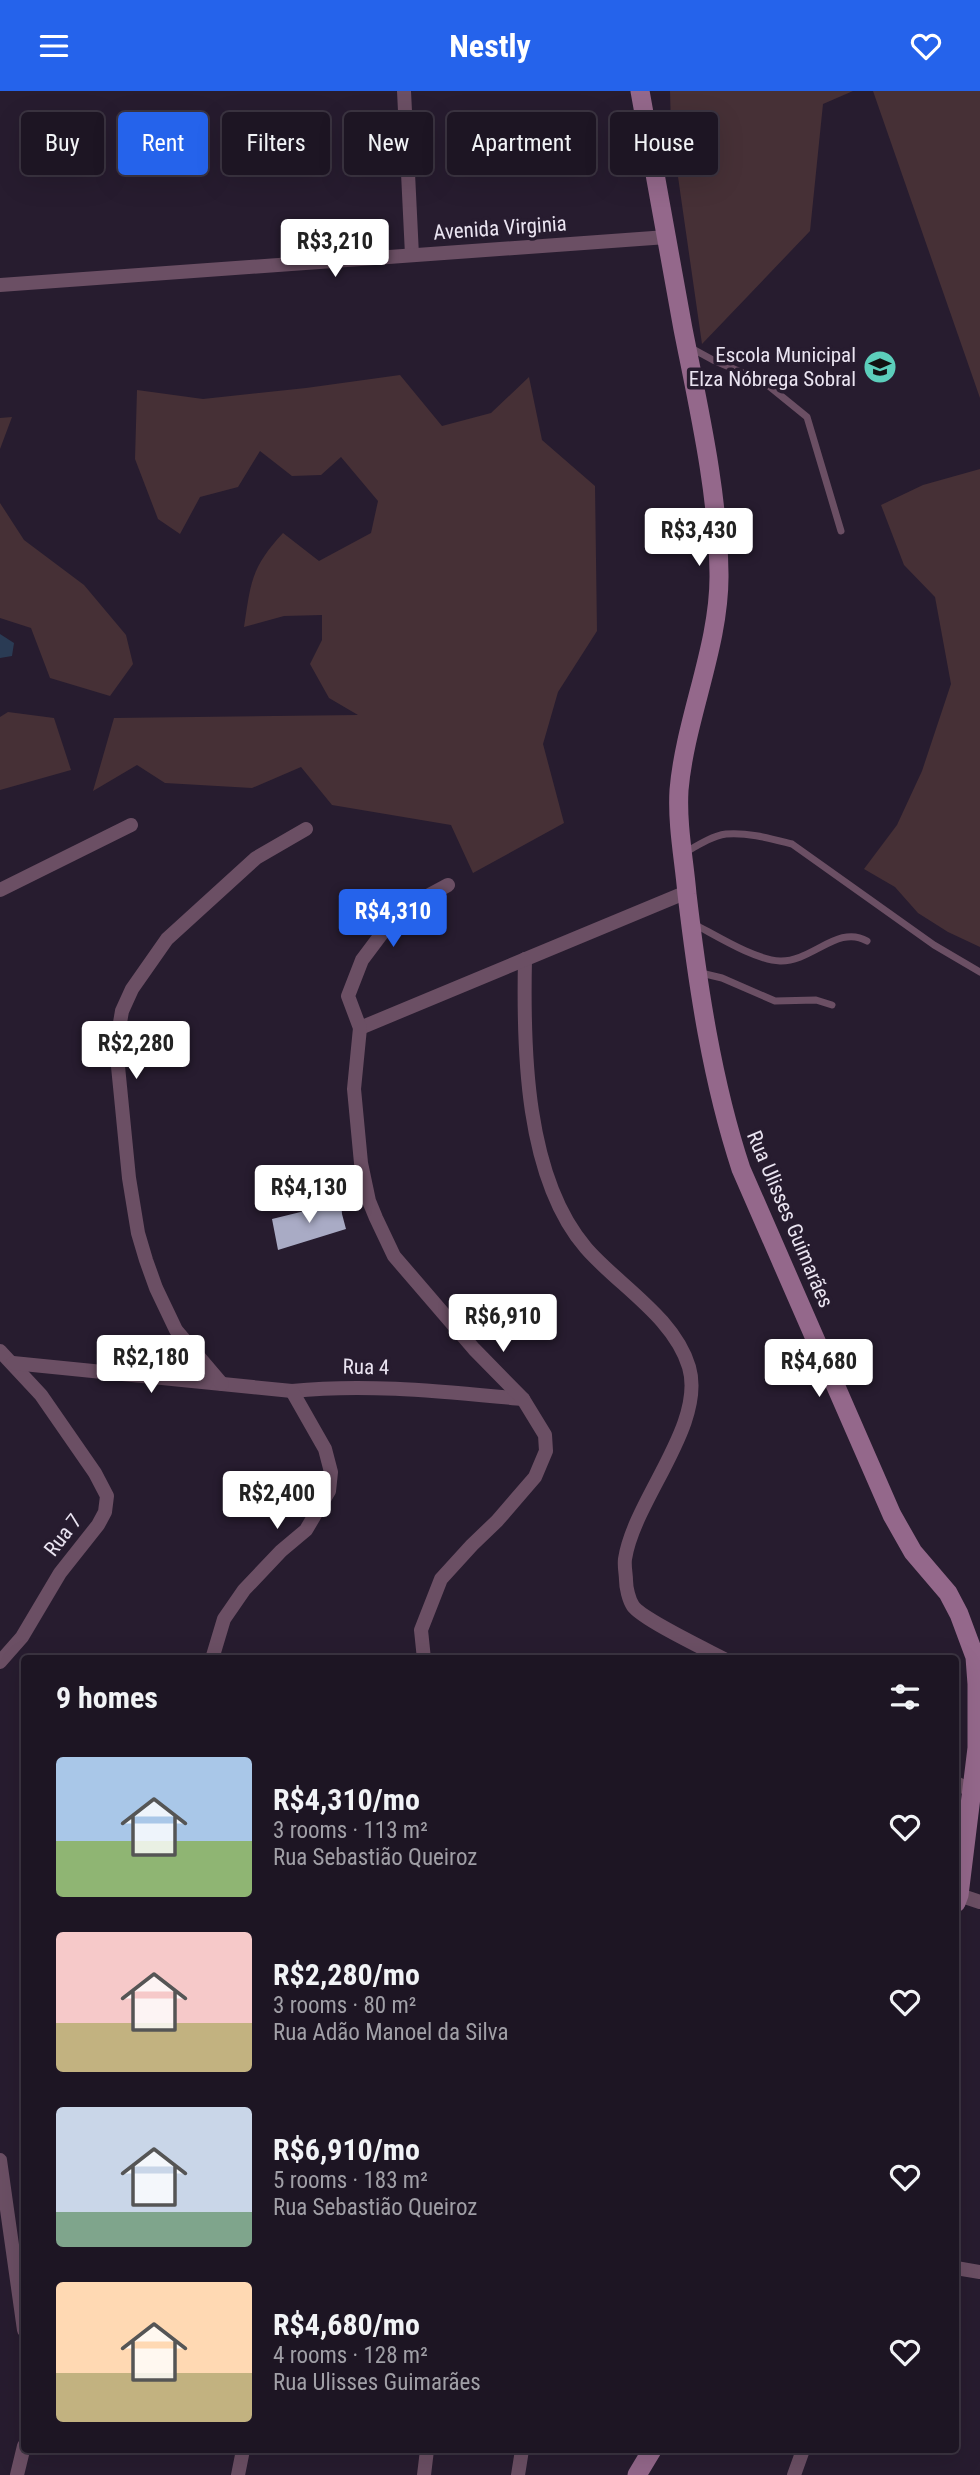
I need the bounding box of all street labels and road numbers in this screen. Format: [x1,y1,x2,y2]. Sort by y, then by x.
street label: Avenida Virginia [433,211,567,245]
street label: Rua Ulisses Guimarães [742,1127,838,1311]
street label: Rua 4 [343,1355,389,1379]
street label: Rua 7 [39,1509,87,1561]

